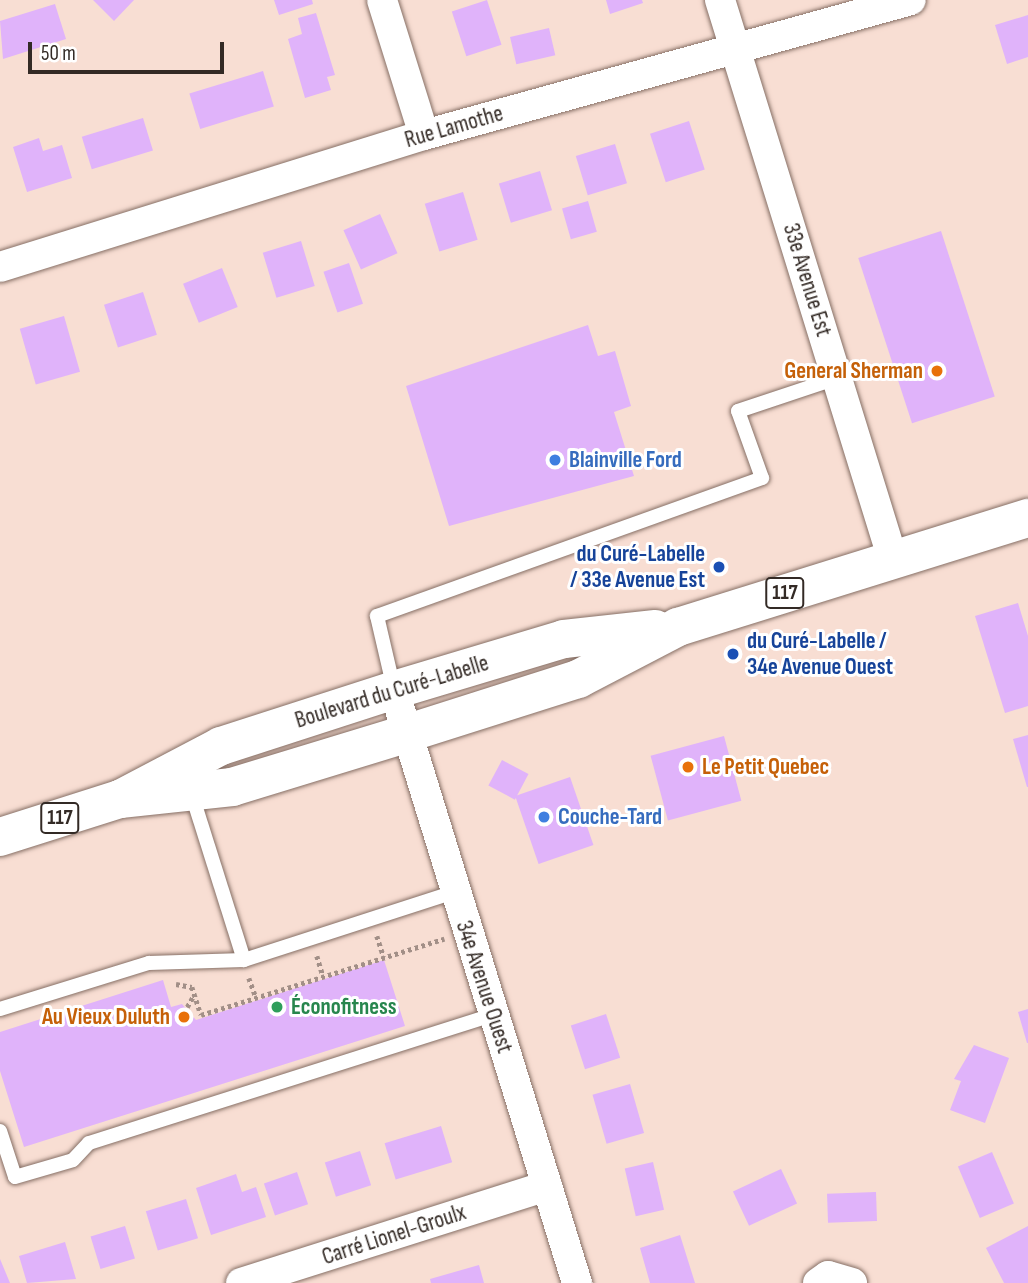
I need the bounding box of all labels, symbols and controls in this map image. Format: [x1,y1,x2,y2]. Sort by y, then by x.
scale bar [32,28,228,72]
text: 50 m [41,41,76,66]
street label: Rue Lamothe [402,100,506,154]
street label: 33e Avenue Est [777,220,837,340]
place label: General Sherman [784,357,923,385]
marker: General Sherman [929,363,945,379]
place label: Blainville Ford [569,446,682,474]
marker: Blainville Ford [547,452,563,468]
place label: du Curé-Labelle / 33e Avenue Est [570,540,705,594]
marker: du Curé-Labelle / 33e Avenue Est [711,559,727,575]
road number: 117 [764,576,806,610]
place label: du Curé-Labelle / 34e Avenue Ouest [747,627,893,681]
marker: du Curé-Labelle / 34e Avenue Ouest [725,646,741,662]
street label: Boulevard du Curé-Labelle [292,649,492,735]
place label: Le Petit Quebec [702,753,829,781]
marker: Le Petit Quebec [680,759,696,775]
road number: 117 [39,800,81,836]
place label: Couche-Tard [558,803,662,831]
marker: Couche-Tard [536,809,552,825]
street label: 34e Avenue Ouest [450,917,518,1057]
place label: Éconofitness [291,993,397,1021]
marker: Éconofitness [269,999,285,1015]
place label: Au Vieux Duluth [42,1003,170,1031]
marker: Au Vieux Duluth [176,1009,192,1025]
street label: Carré Lionel-Groulx [319,1199,469,1271]

